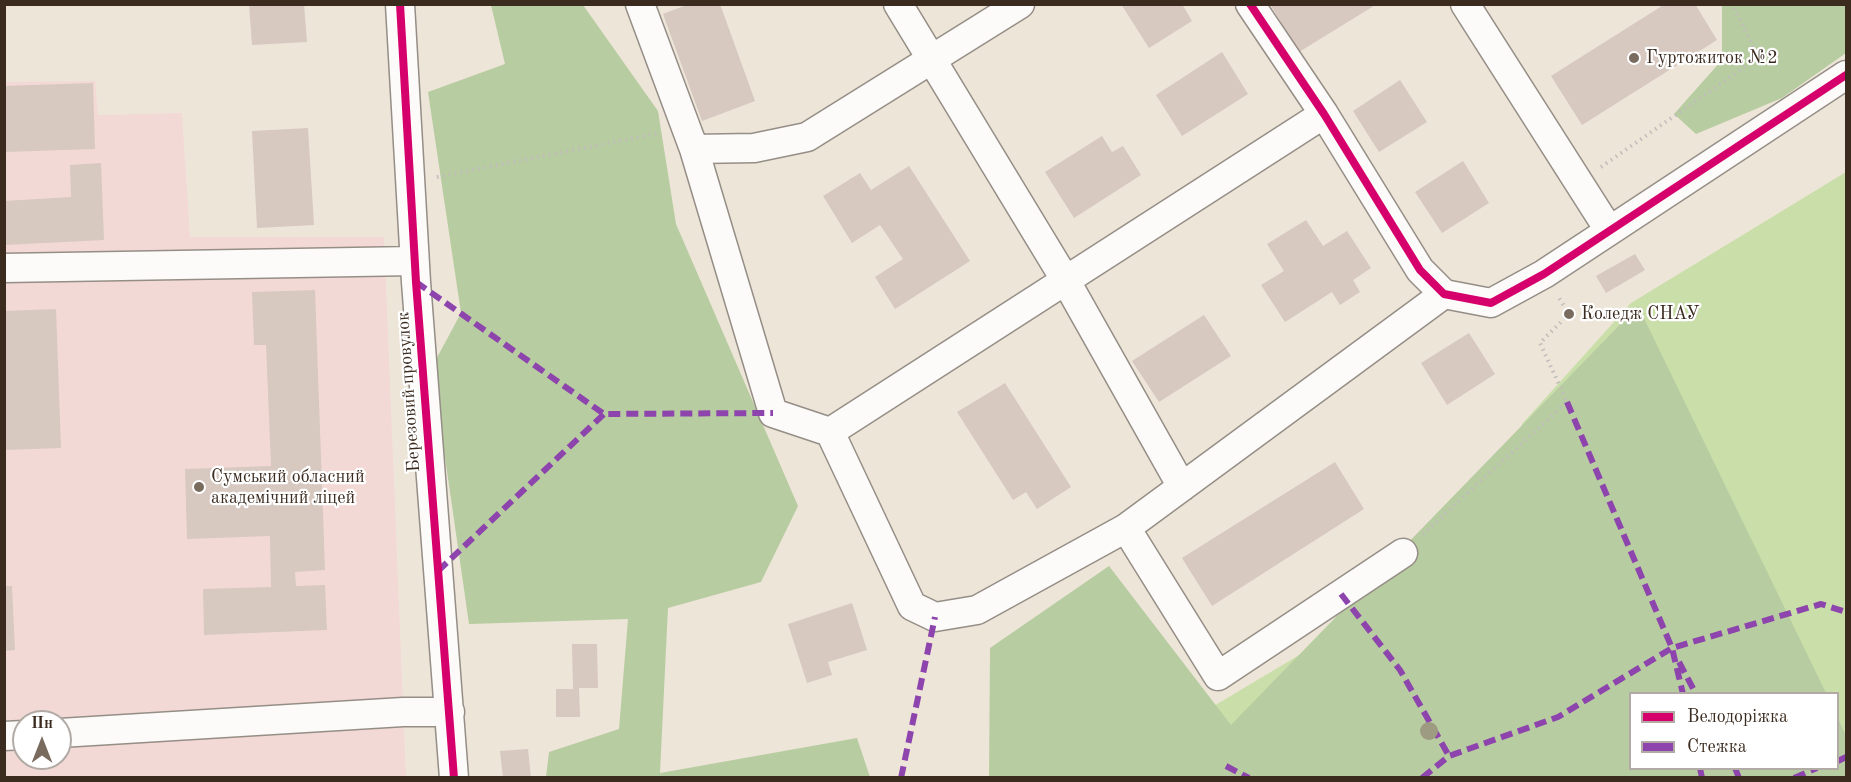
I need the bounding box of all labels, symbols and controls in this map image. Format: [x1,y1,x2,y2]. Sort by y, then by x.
place label: Гуртожиток №2 [1646,47,1778,69]
marker: Гуртожиток №2 [1627,51,1641,65]
place label: Коледж СНАУ [1581,303,1700,325]
marker: Коледж СНАУ [1562,307,1576,321]
street label: Березовий провулок [393,311,425,473]
place label: Сумський обласний академічний ліцей [211,466,365,508]
marker: Сумський обласний академічний ліцей [192,480,206,494]
legend [1629,692,1839,770]
text: Велодоріжка [1687,708,1788,726]
north arrow [12,710,72,770]
text: Пн [31,716,53,732]
text: Стежка [1687,738,1747,756]

